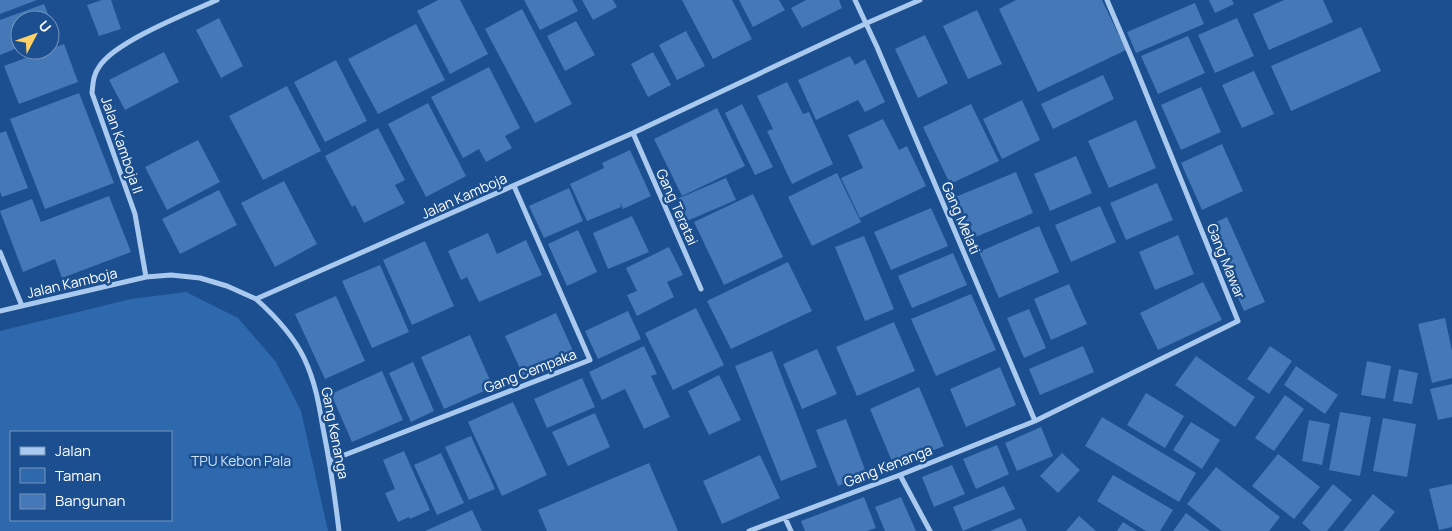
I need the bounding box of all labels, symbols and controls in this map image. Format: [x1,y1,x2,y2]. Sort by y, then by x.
north arrow [10,10,60,60]
text: U [35,16,56,36]
street label: Jalan Kamboja II [97,94,148,196]
street label: Gang Teratai [652,166,703,248]
street label: Jalan Kamboja [418,168,510,223]
street label: Gang Melati [938,179,985,257]
street label: Gang Mawar [1203,220,1250,301]
street label: Jalan Kamboja [25,263,119,302]
street label: Gang Cempaka [481,344,579,397]
street label: Gang Kenanga [317,385,354,480]
legend [10,431,172,521]
text: Jalan [55,440,91,461]
street label: Gang Kenanga [841,440,935,491]
park label: TPU Kebon Pala [191,451,291,470]
text: Taman [55,465,101,486]
text: Bangunan [55,490,125,511]

